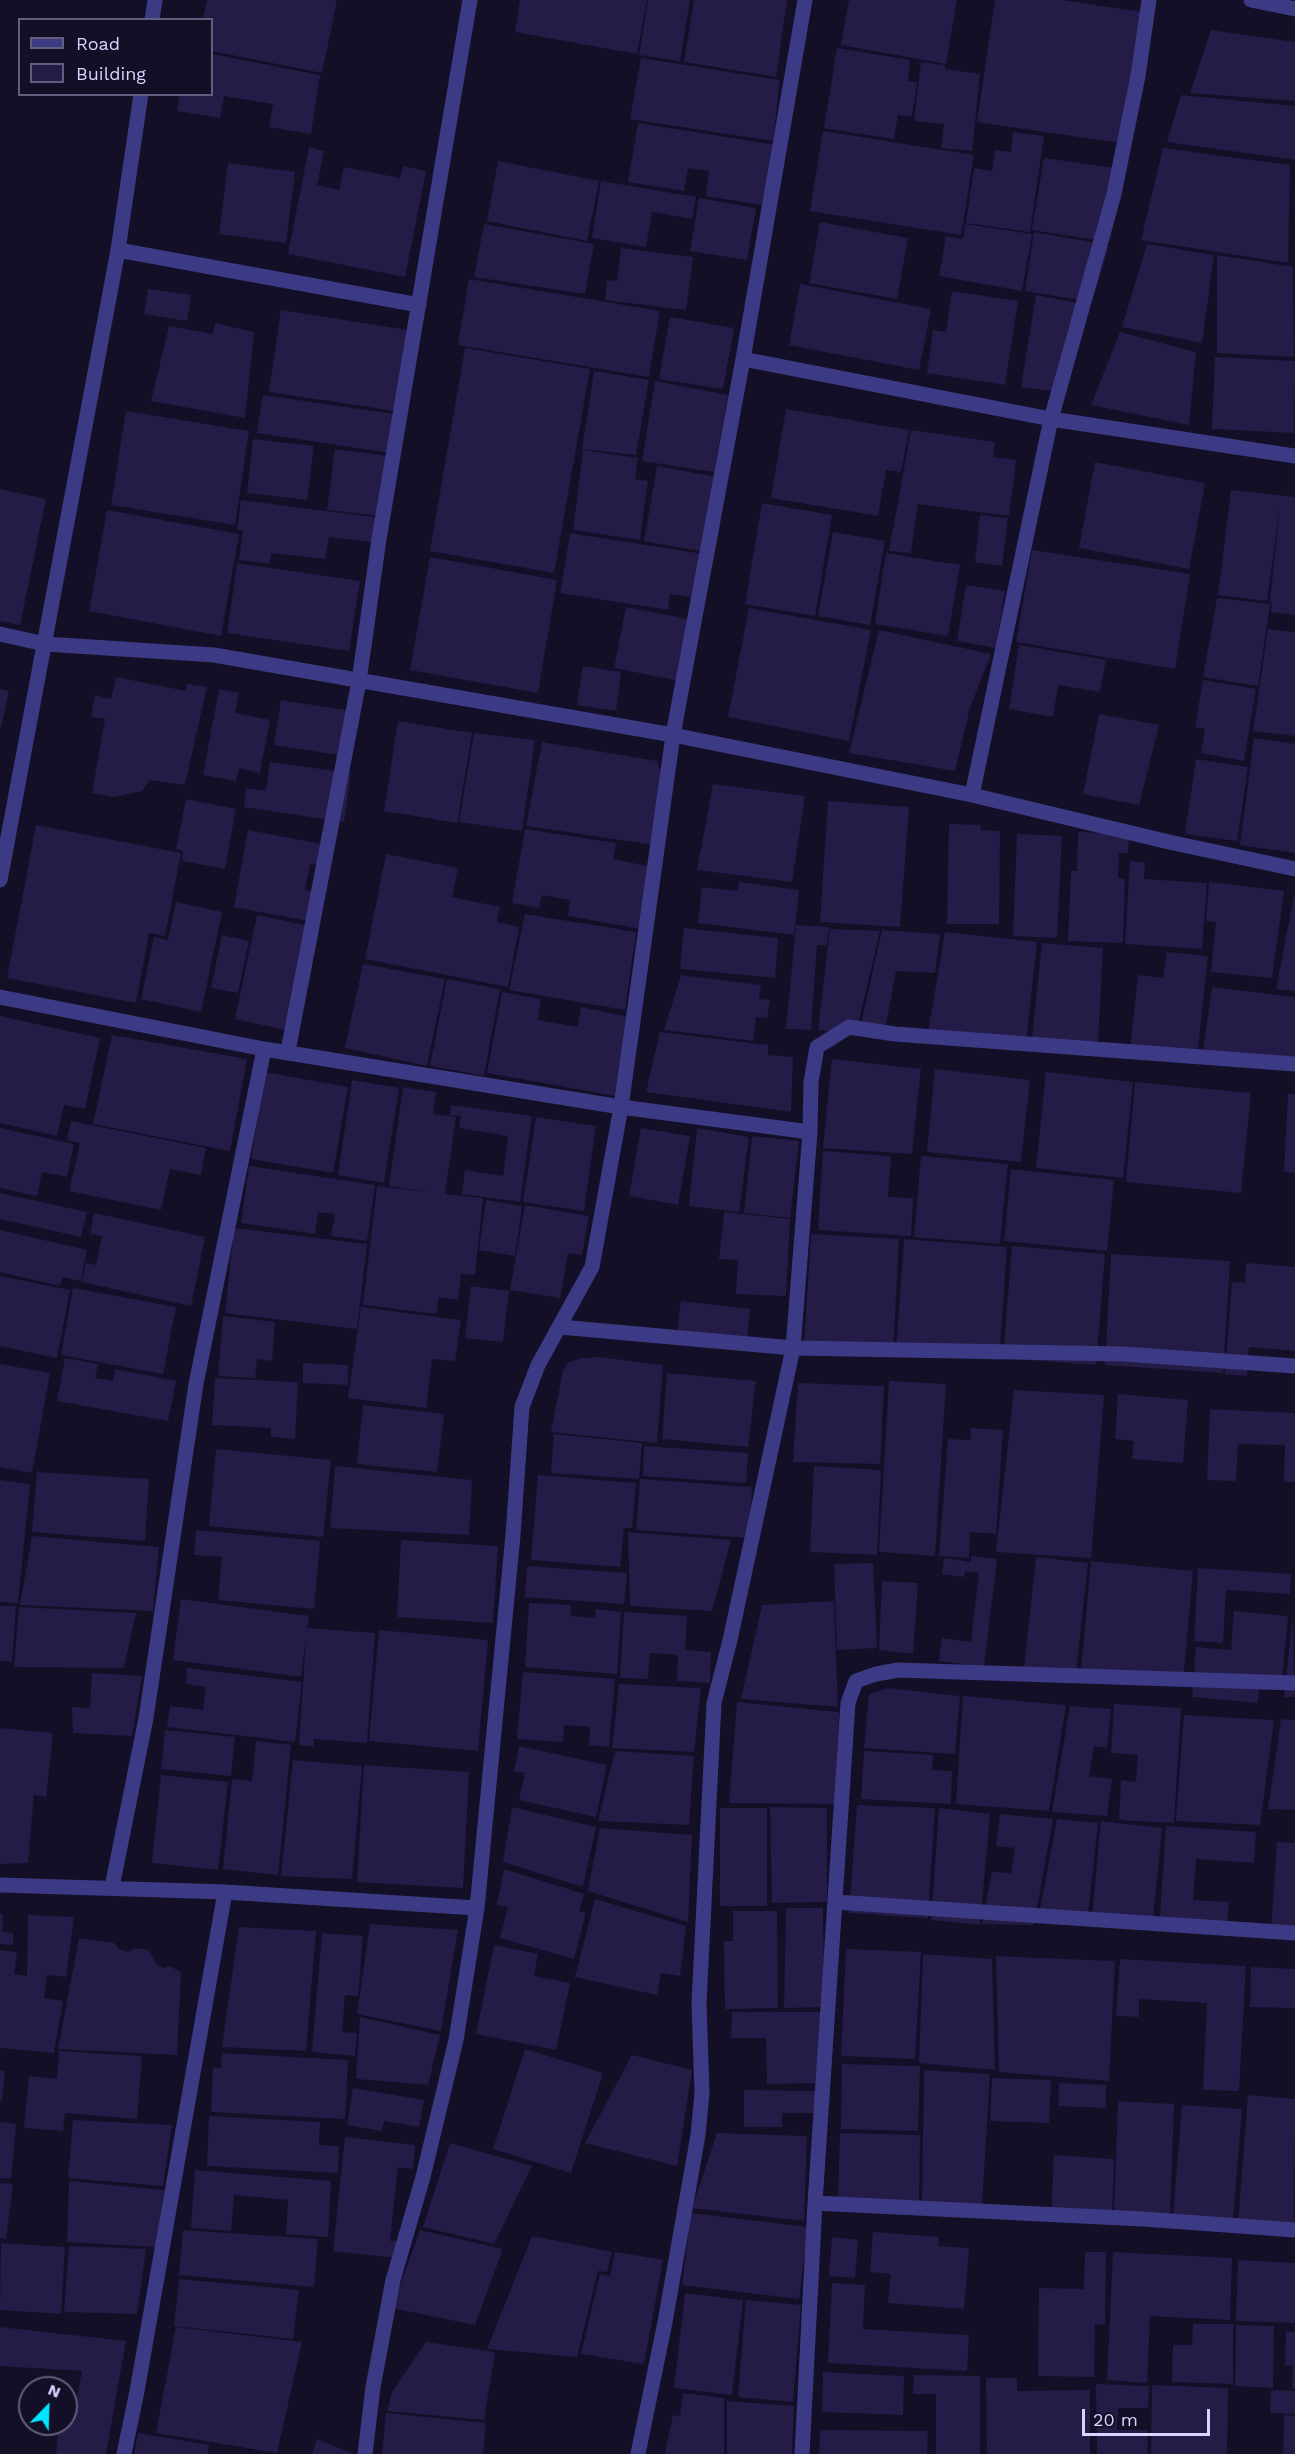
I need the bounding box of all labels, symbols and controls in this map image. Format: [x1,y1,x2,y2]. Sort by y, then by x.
legend [18,18,213,96]
text: Road [76,33,120,54]
text: Building [76,63,146,84]
north arrow [18,2376,78,2436]
text: N [45,2380,64,2402]
scale bar [1085,2397,1212,2435]
text: 20 m [1093,2409,1138,2430]

